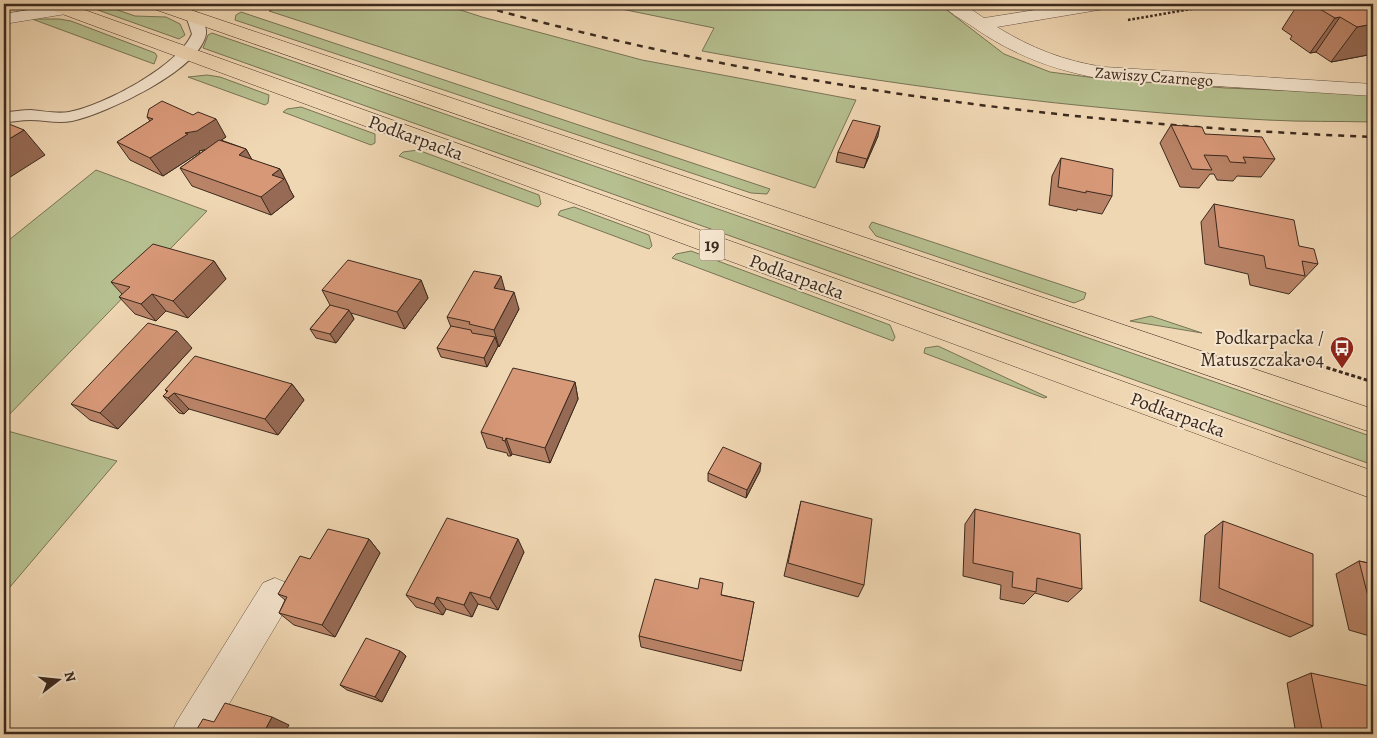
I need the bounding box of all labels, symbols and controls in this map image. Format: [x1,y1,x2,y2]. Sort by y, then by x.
street label: Zawiszy Czarnego [1094,62,1214,92]
street label: Podkarpacka [365,109,467,167]
road number: 19 [700,230,724,260]
street label: Podkarpacka [746,248,848,306]
place label: Podkarpacka / Matuszczaka 04 [1200,325,1324,373]
bus stop icon: Podkarpacka / Matuszczaka 04 [1329,335,1355,369]
street label: Podkarpacka [1127,386,1229,444]
north arrow [32,656,82,706]
text: N [59,669,81,684]

